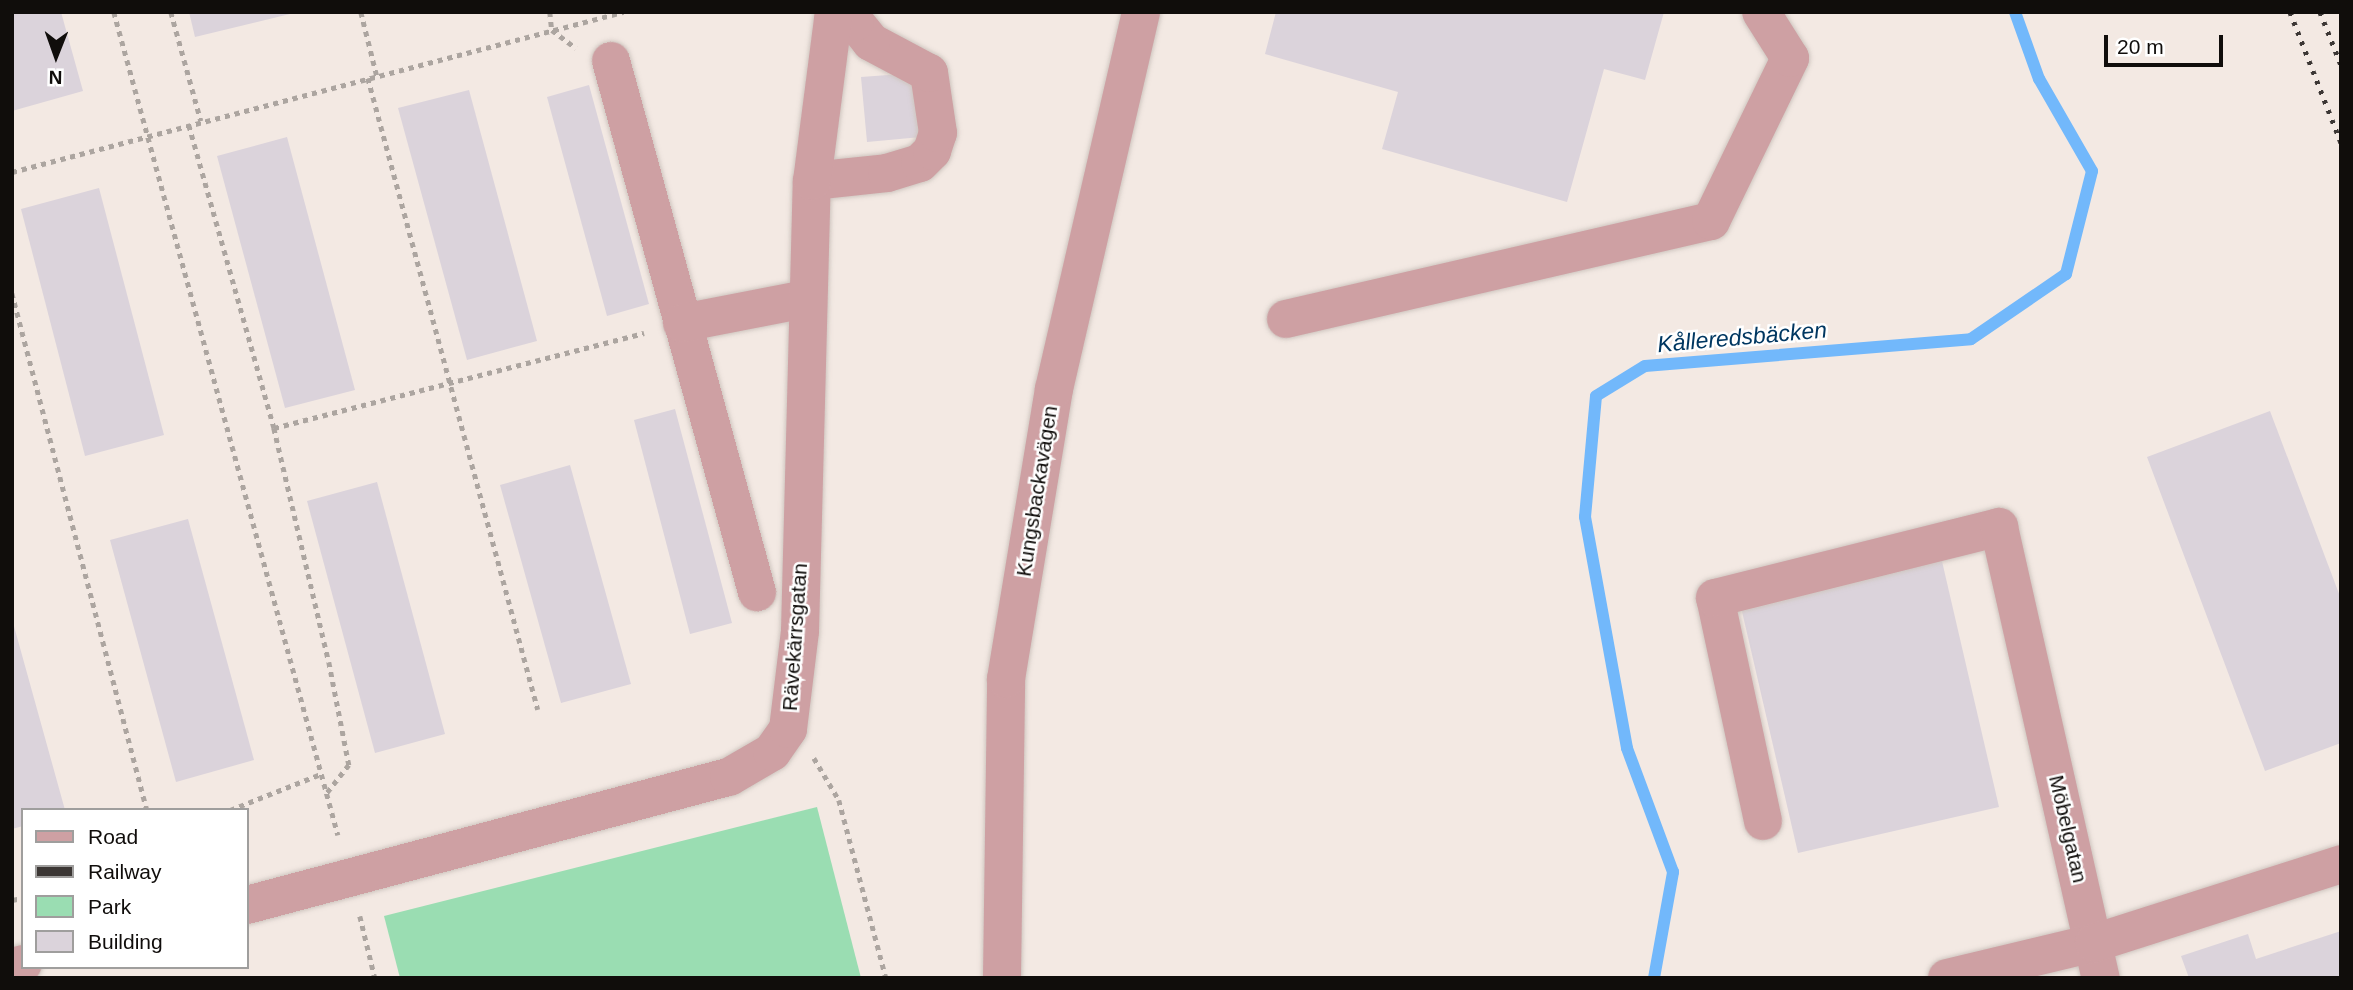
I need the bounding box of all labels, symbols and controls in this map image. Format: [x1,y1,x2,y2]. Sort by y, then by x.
north arrow [21,21,91,91]
scale bar [2108,21,2227,65]
text: 20 m [2117,35,2164,58]
text: N [49,67,63,88]
water label: Kålleredsbäcken [1656,316,1828,358]
street label: Kungsbackavägen [1011,404,1063,578]
street label: Rävekärrsgatan [777,562,813,712]
street label: Möbelgatan [2043,773,2093,885]
legend [21,808,248,969]
text: Road [88,825,138,848]
text: Railway [88,860,162,883]
text: Park [88,895,131,918]
text: Building [88,930,163,953]

